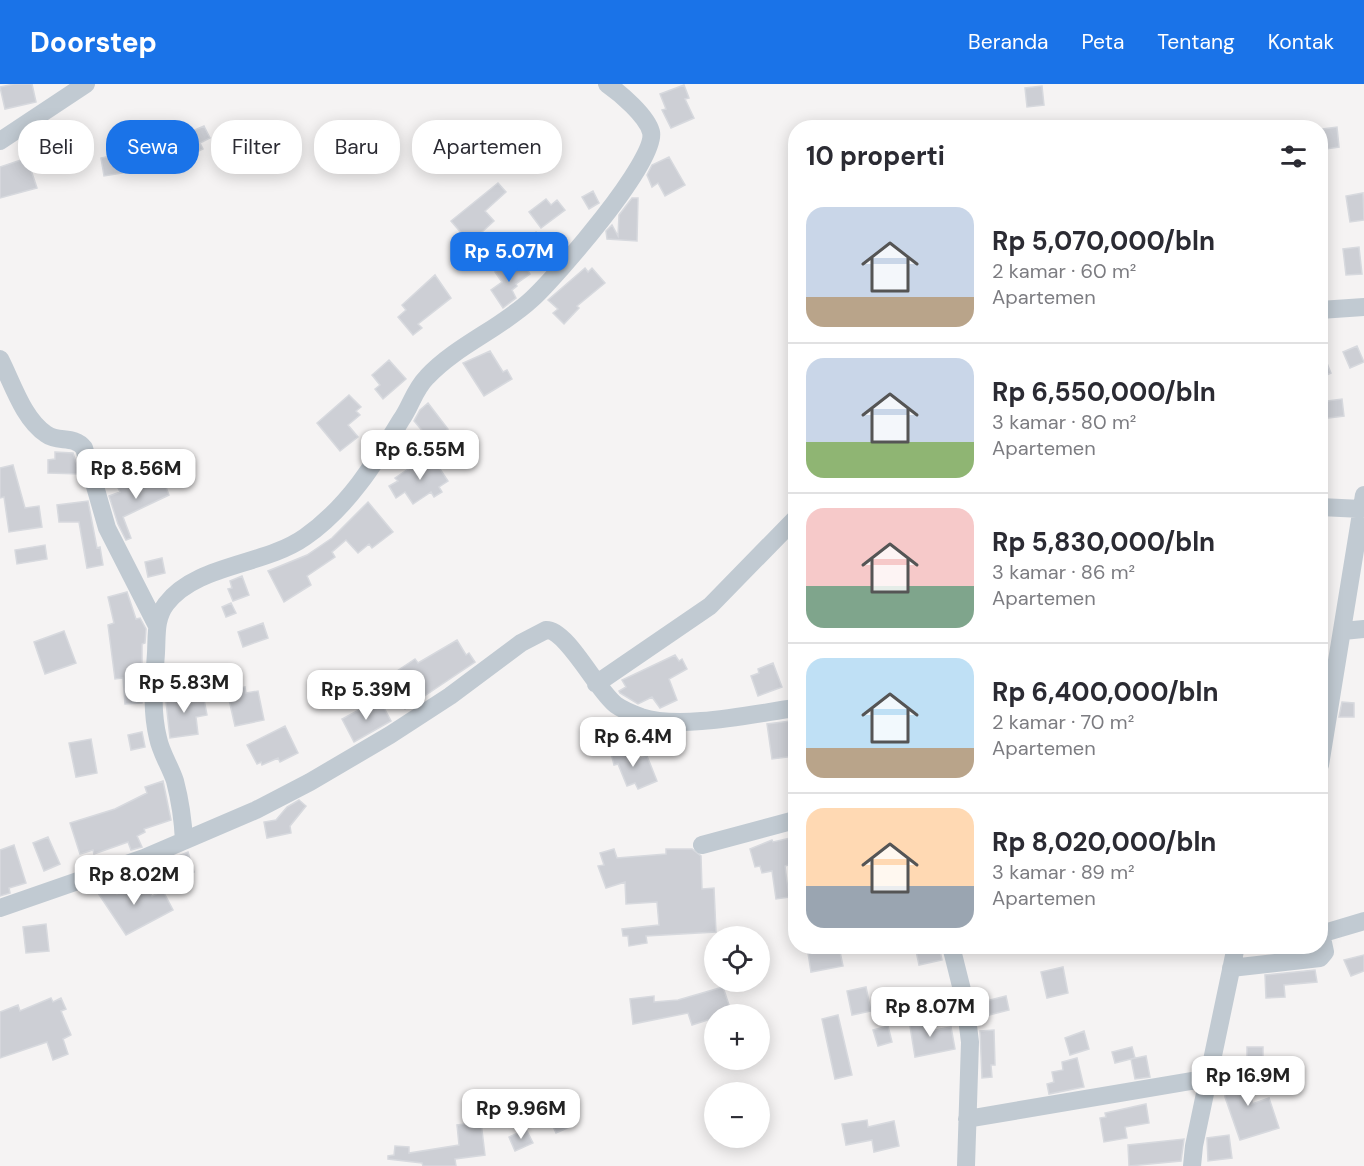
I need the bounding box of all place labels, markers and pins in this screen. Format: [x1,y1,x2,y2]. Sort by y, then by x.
pin: Rp 5.07M [447,232,571,283]
pin: Rp 6.55M [358,430,482,481]
pin: Rp 8.56M [74,449,198,500]
pin: Rp 5.83M [122,663,246,714]
pin: Rp 5.39M [304,670,428,721]
pin: Rp 6.4M [578,717,688,768]
pin: Rp 8.02M [72,855,196,906]
pin: Rp 8.07M [868,987,992,1038]
pin: Rp 16.9M [1186,1056,1310,1107]
pin: Rp 9.96M [459,1089,583,1140]

